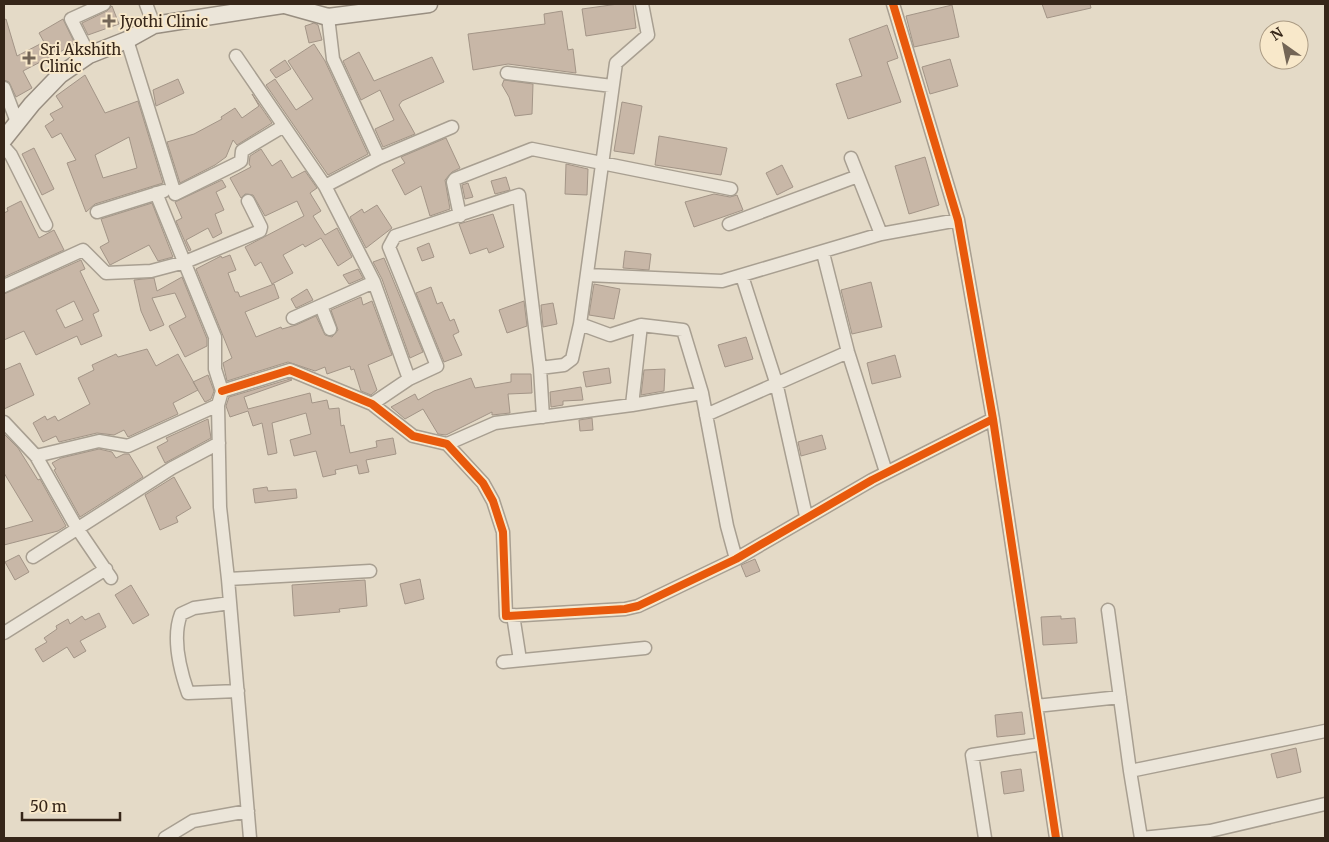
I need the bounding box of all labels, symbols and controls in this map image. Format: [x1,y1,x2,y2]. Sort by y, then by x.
place label: Jyothi Clinic [119,12,208,31]
marker: Jyothi Clinic [102,14,116,28]
north arrow [1259,20,1309,70]
text: N [1267,24,1286,45]
place label: Sri Akshith Clinic [40,40,121,76]
marker: Sri Akshith Clinic [22,51,36,65]
scale bar [22,790,120,822]
text: 50 m [30,797,67,816]

